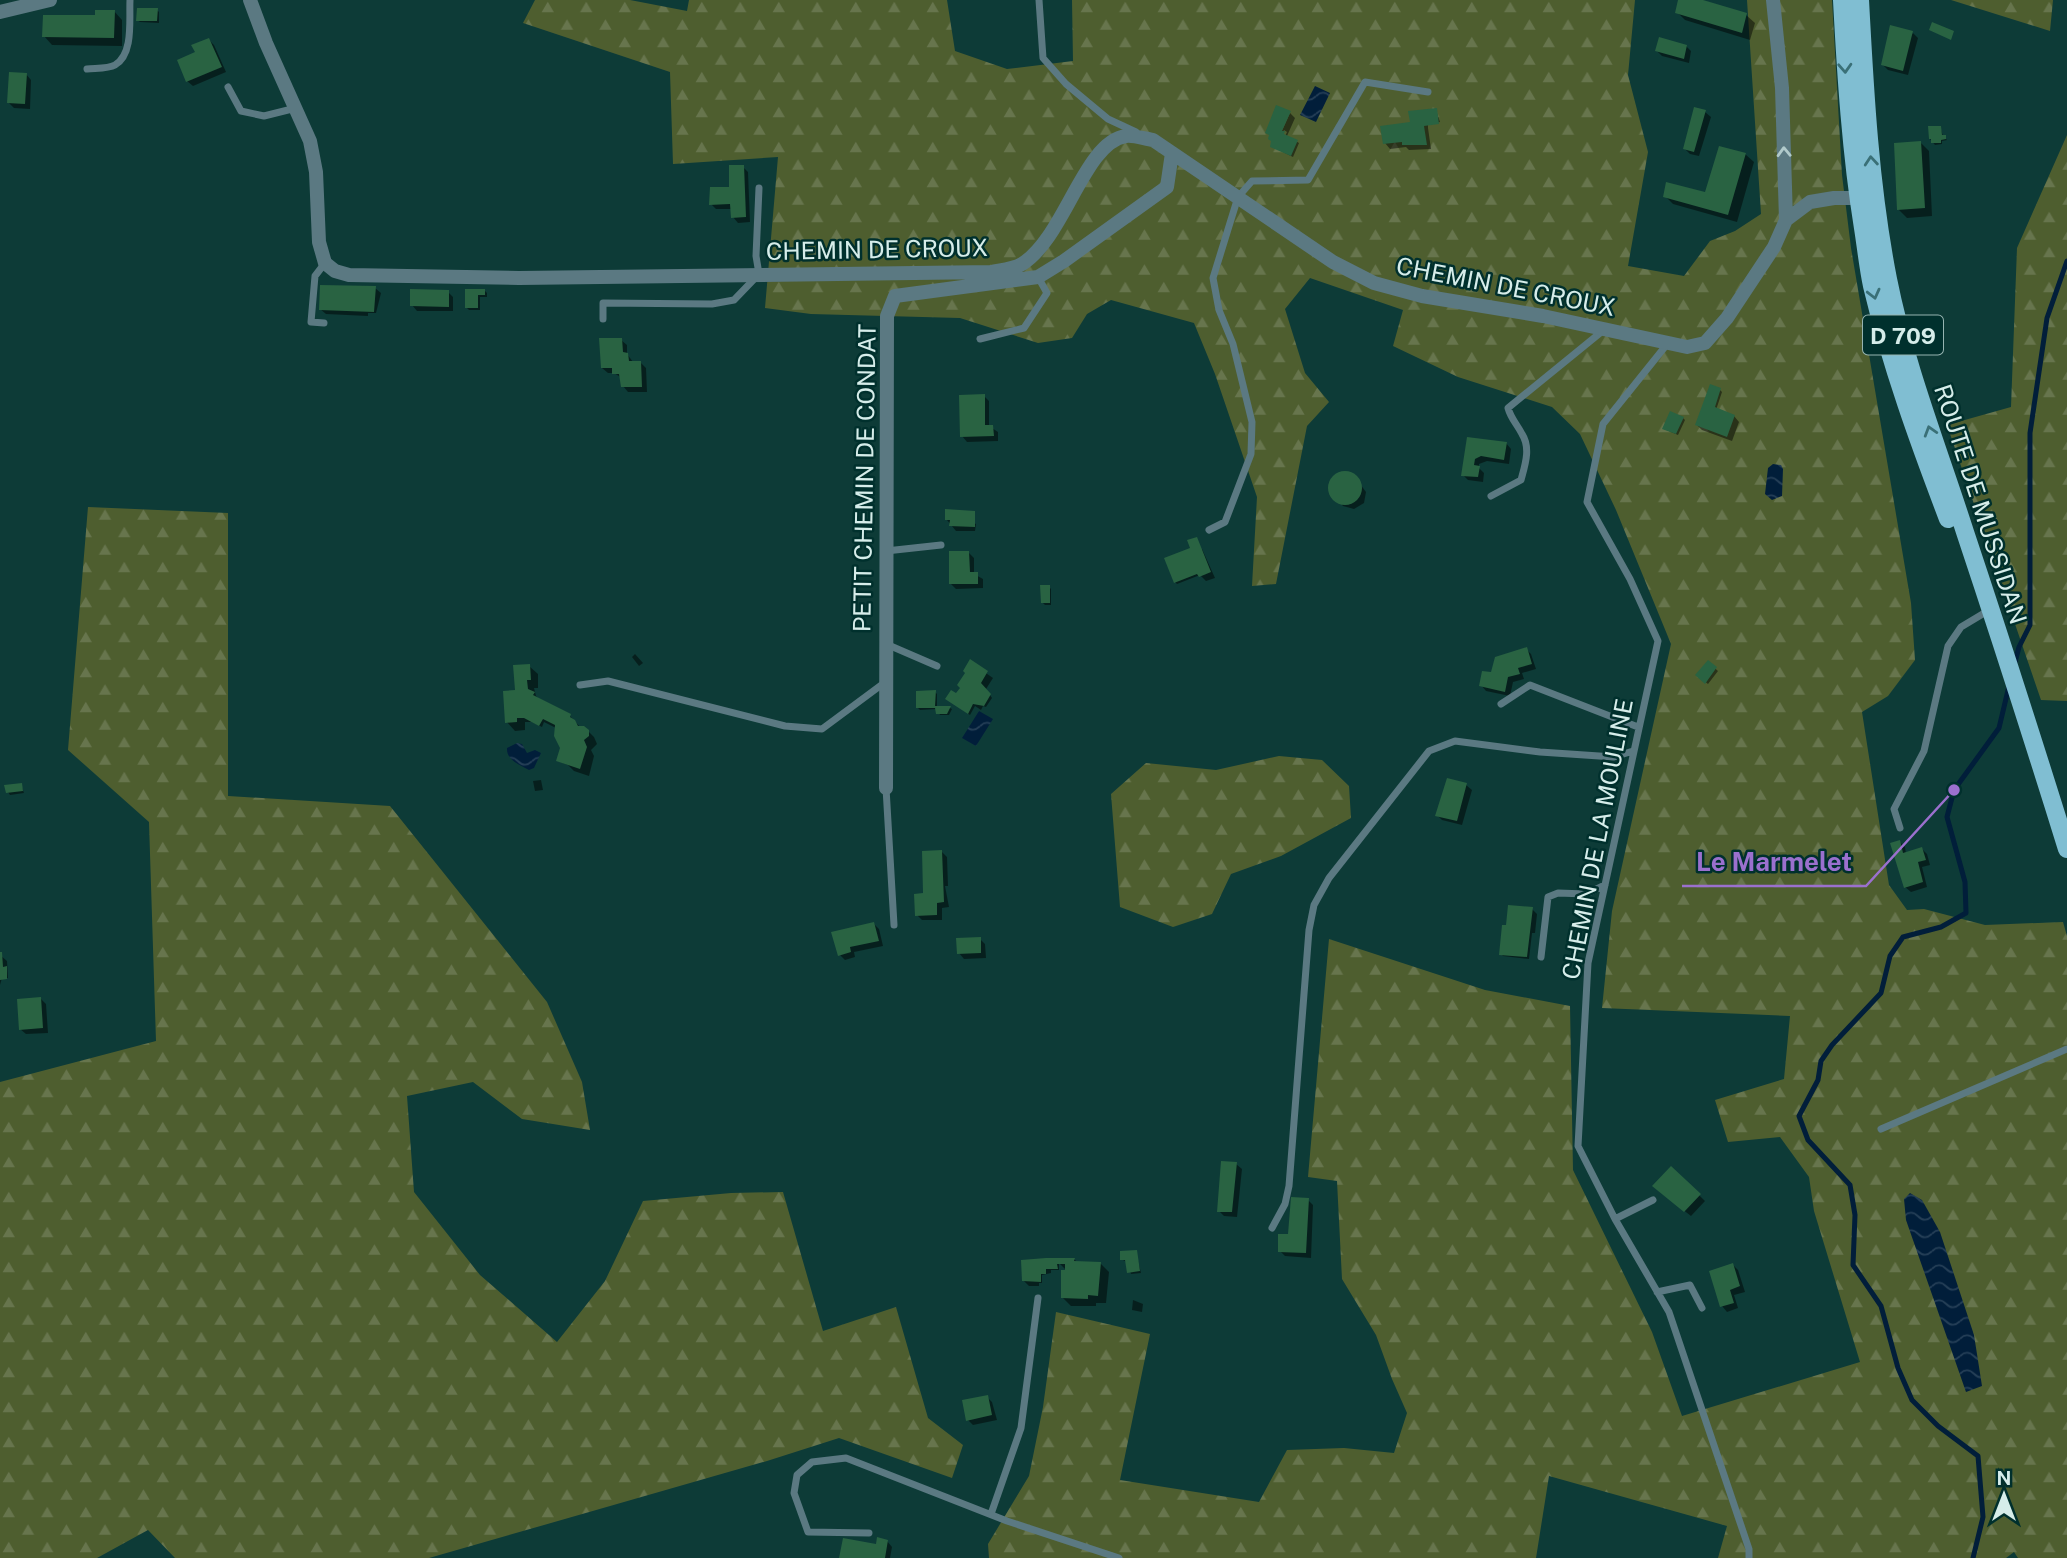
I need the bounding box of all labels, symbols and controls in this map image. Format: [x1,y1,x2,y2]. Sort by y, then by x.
one-way arrow [1838,63,1853,74]
one-way arrow [1777,146,1792,157]
one-way arrow [1864,155,1879,166]
street label: CHEMIN DE CROUX [766,233,988,265]
street label: CHEMIN DE CROUX [1394,251,1618,321]
one-way arrow [1866,287,1880,299]
road number: D 709 [1863,316,1943,354]
street label: PETIT CHEMIN DE CONDAT [847,324,881,632]
street label: ROUTE DE MUSSIDAN [1929,381,2033,627]
one-way arrow [1924,425,1939,437]
street label: CHEMIN DE LA MOULINE [1556,696,1638,982]
callout: Le Marmelet [1682,839,1866,886]
text: Le Marmelet [1696,846,1852,877]
north arrow [1969,1460,2039,1530]
text: N [1997,1467,2011,1489]

